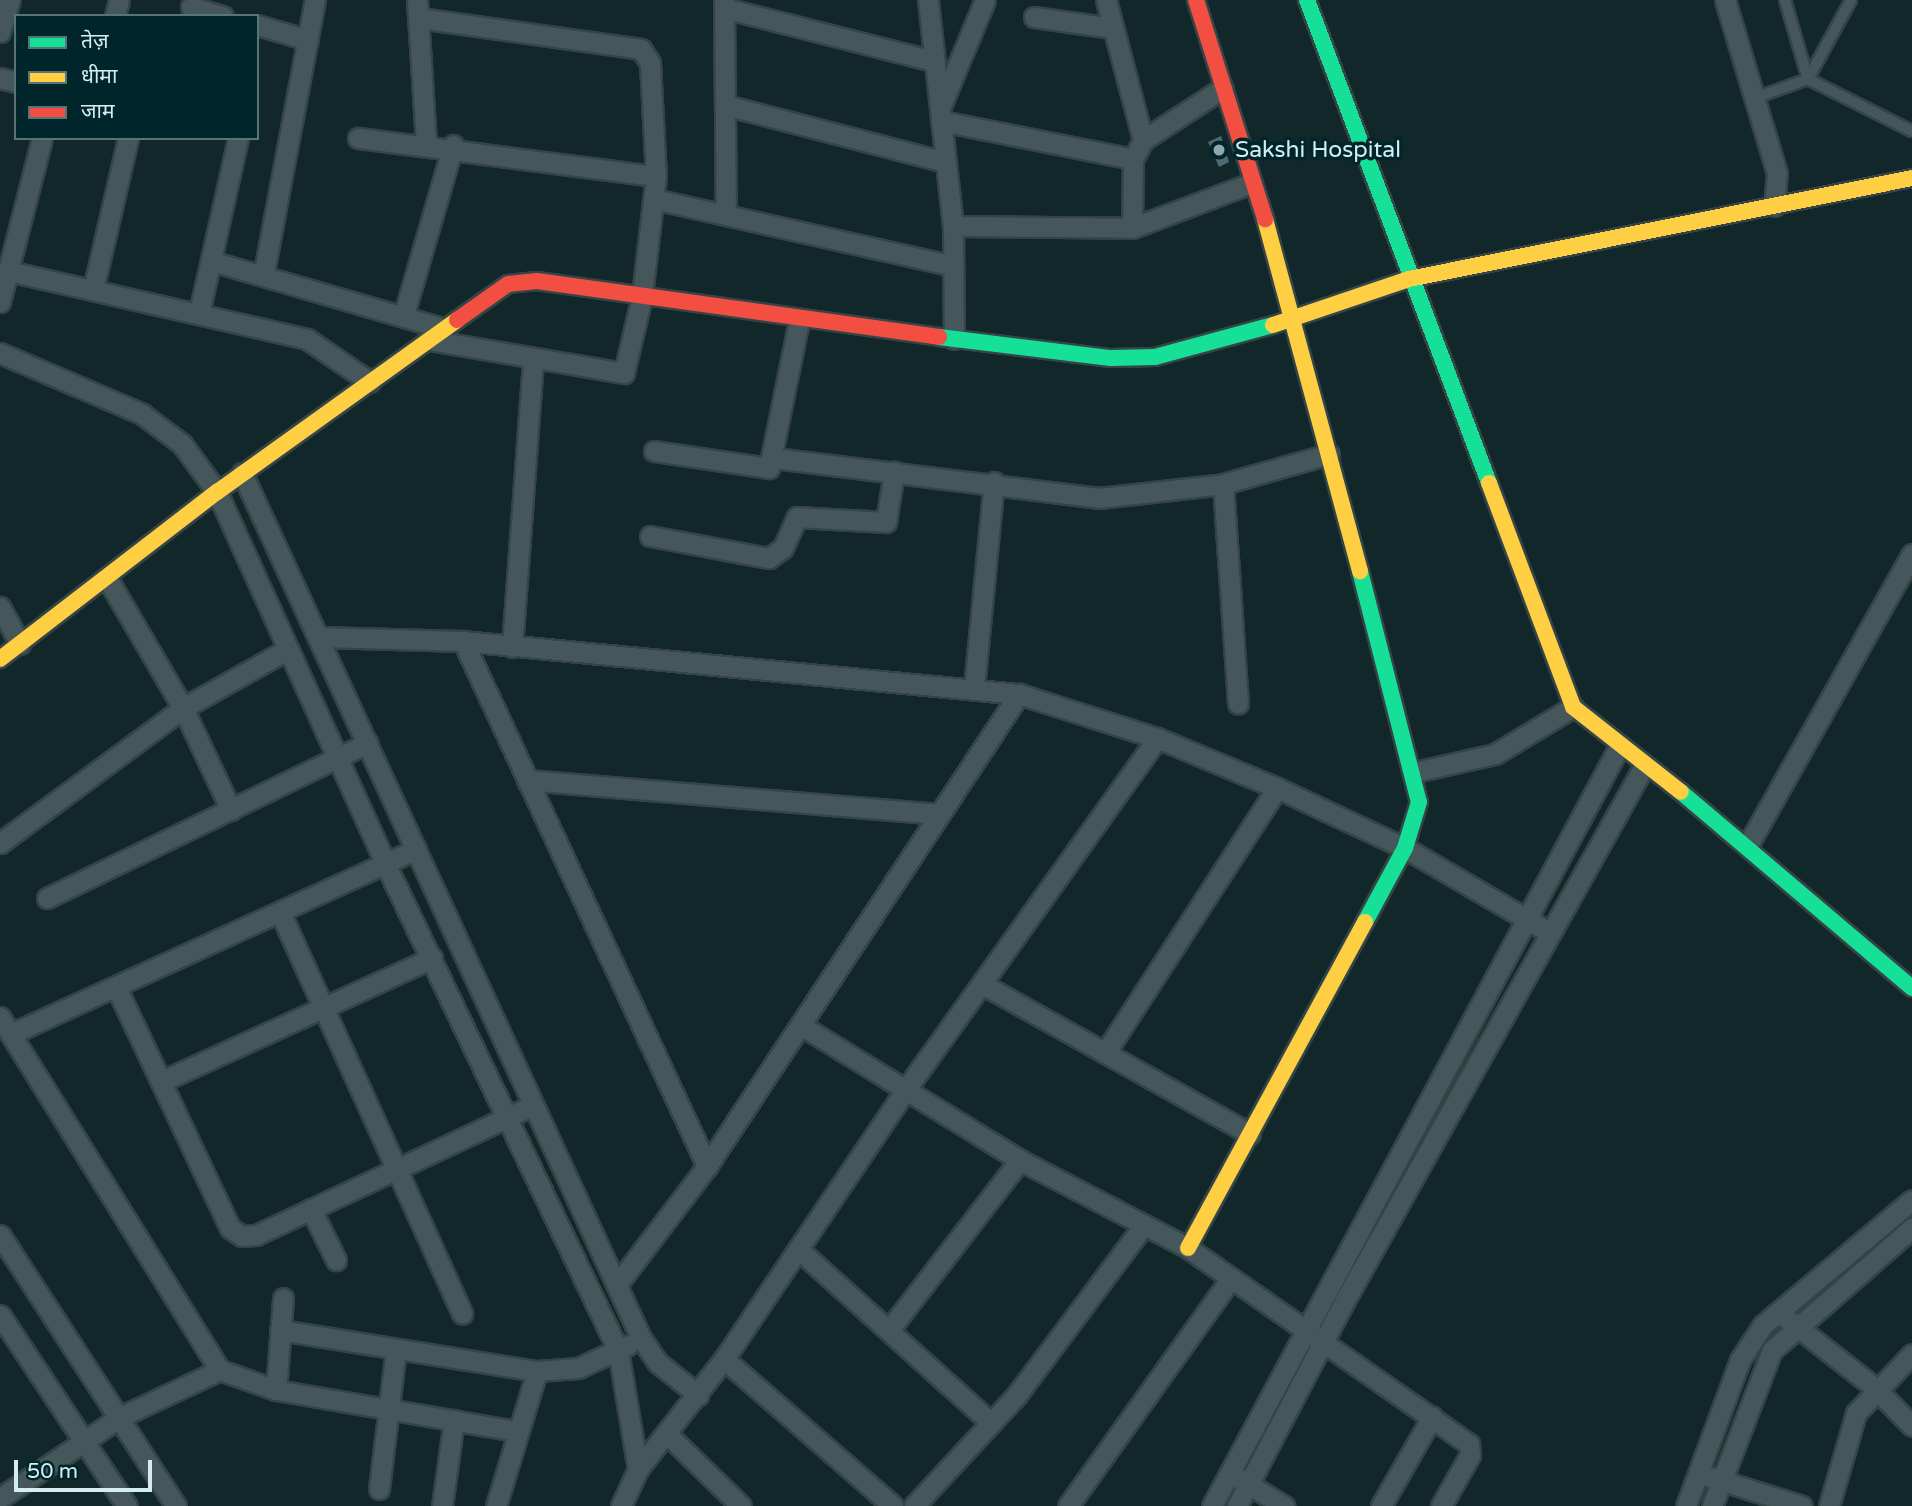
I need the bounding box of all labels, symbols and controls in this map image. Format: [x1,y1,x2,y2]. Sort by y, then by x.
legend [14,14,259,140]
text: तेज़ [81,29,109,54]
text: धीमा [81,64,117,89]
text: जाम [81,99,115,124]
place label: Sakshi Hospital [1235,136,1401,164]
marker: Sakshi Hospital [1209,140,1229,160]
scale bar [18,1446,156,1490]
text: 50 m [27,1459,78,1484]

